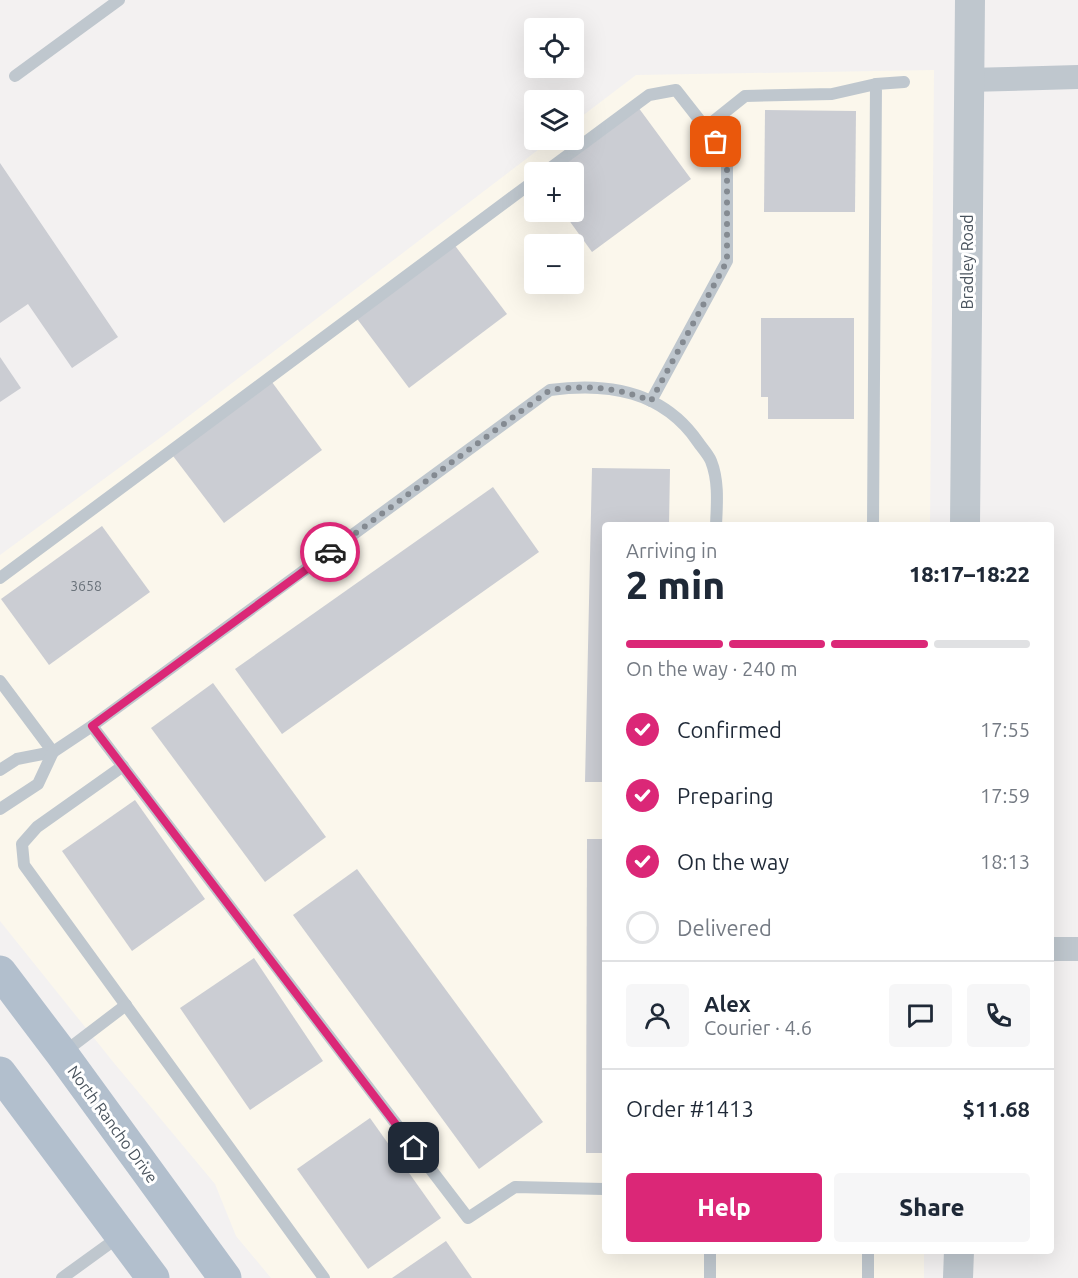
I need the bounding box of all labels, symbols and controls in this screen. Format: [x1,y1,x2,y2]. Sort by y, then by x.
map controls [524,18,584,294]
button: locate [524,18,584,78]
button: layers [524,90,584,150]
pin [690,116,741,167]
icon: bag [699,125,732,158]
button: + [524,162,584,222]
street label: Bradley Road [958,214,976,310]
button: − [524,234,584,294]
courier [300,522,360,582]
icon: car [314,536,347,569]
text: Arriving in [626,539,717,562]
text: 18:17–18:22 [909,561,1030,586]
text: 2 min [626,563,725,606]
house number: 3658 [70,578,102,594]
text: On the way · 240 m [626,657,798,680]
icon: check [626,713,659,746]
text: Confirmed [677,717,782,742]
text: 17:55 [980,718,1030,741]
icon: check [626,779,659,812]
text: Preparing [677,783,774,808]
text: 17:59 [980,784,1030,807]
icon: check [626,845,659,878]
text: On the way [677,849,789,874]
text: 18:13 [980,850,1030,873]
text: Delivered [677,915,772,940]
button: person [626,984,689,1047]
button: chat [889,984,952,1047]
button: phone [967,984,1030,1047]
text: Alex [704,991,751,1016]
text: Courier · 4.6 [704,1016,812,1039]
street label: North Rancho Drive [64,1062,162,1186]
text: Order #1413 [626,1096,754,1121]
text: $11.68 [963,1096,1030,1121]
pin [388,1122,439,1173]
icon: home [397,1131,430,1164]
button: Help [626,1173,822,1242]
button: Share [834,1173,1030,1242]

